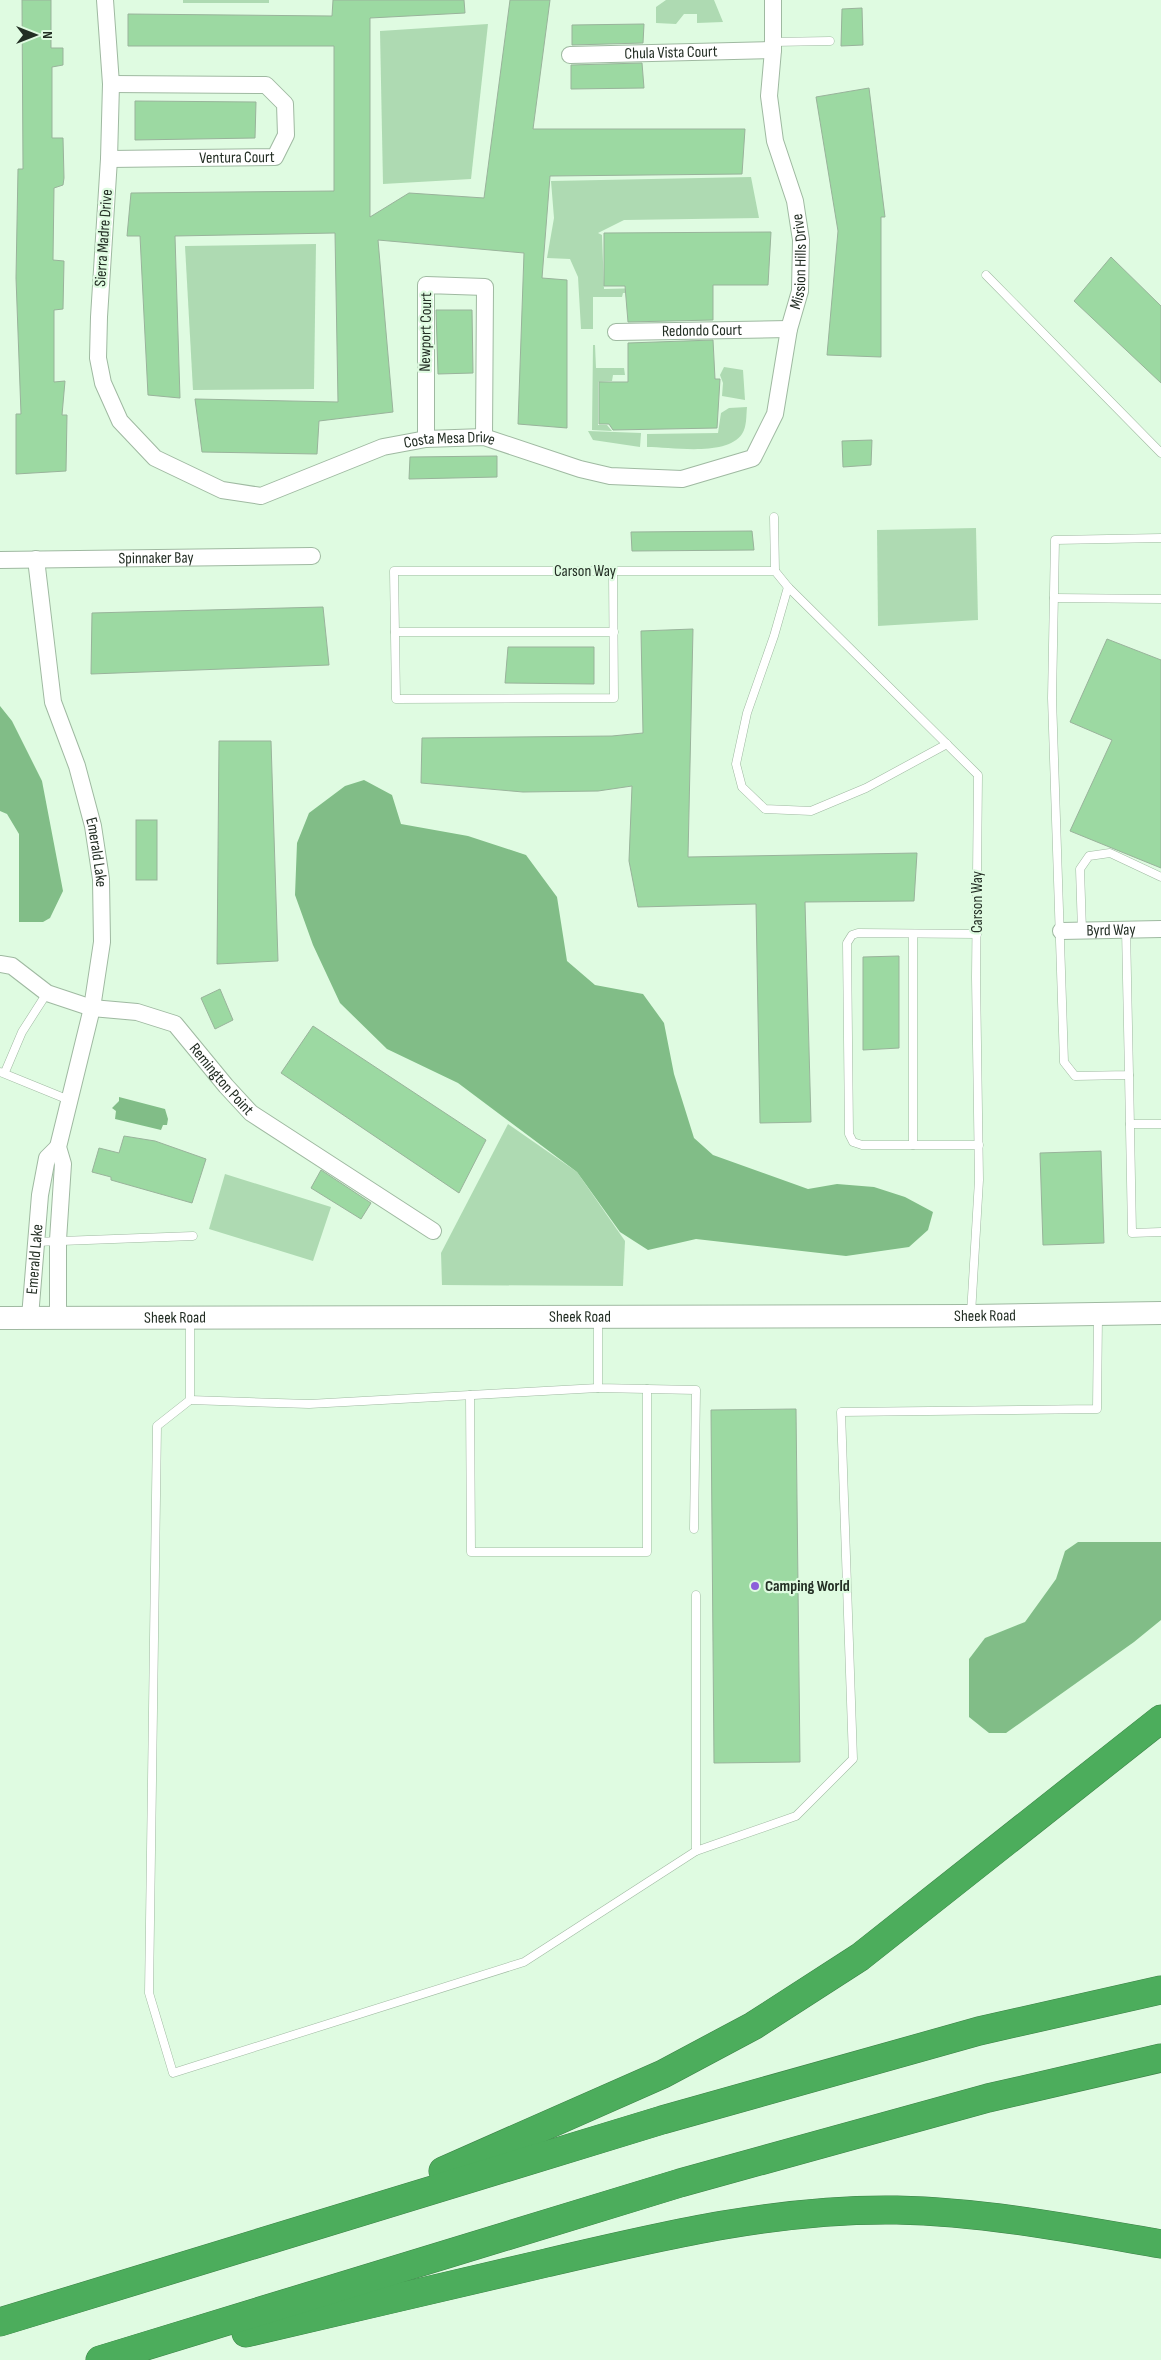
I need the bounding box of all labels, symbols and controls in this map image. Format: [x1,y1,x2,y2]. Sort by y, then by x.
north arrow [10,10,60,60]
text: N [39,31,56,39]
street label: Chula Vista Court [624,42,718,63]
street label: Ventura Court [199,148,275,167]
street label: Sierra Madre Drive [91,189,117,287]
street label: Mission Hills Drive [786,212,811,312]
street label: Newport Court [416,292,436,372]
street label: Redondo Court [662,320,742,341]
street label: Costa Mesa Drive [402,428,498,452]
street label: Spinnaker Bay [118,548,194,568]
street label: Carson Way [554,562,616,581]
street label: Emerald Lake [82,815,111,887]
street label: Carson Way [968,871,987,933]
street label: Byrd Way [1086,920,1136,940]
street label: Remington Point [185,1039,258,1119]
street label: Emerald Lake [22,1223,47,1295]
street label: Sheek Road [954,1306,1016,1326]
street label: Sheek Road [549,1307,611,1326]
street label: Sheek Road [144,1308,206,1327]
place label: Camping World [765,1577,850,1596]
marker: Camping World [749,1580,761,1592]

